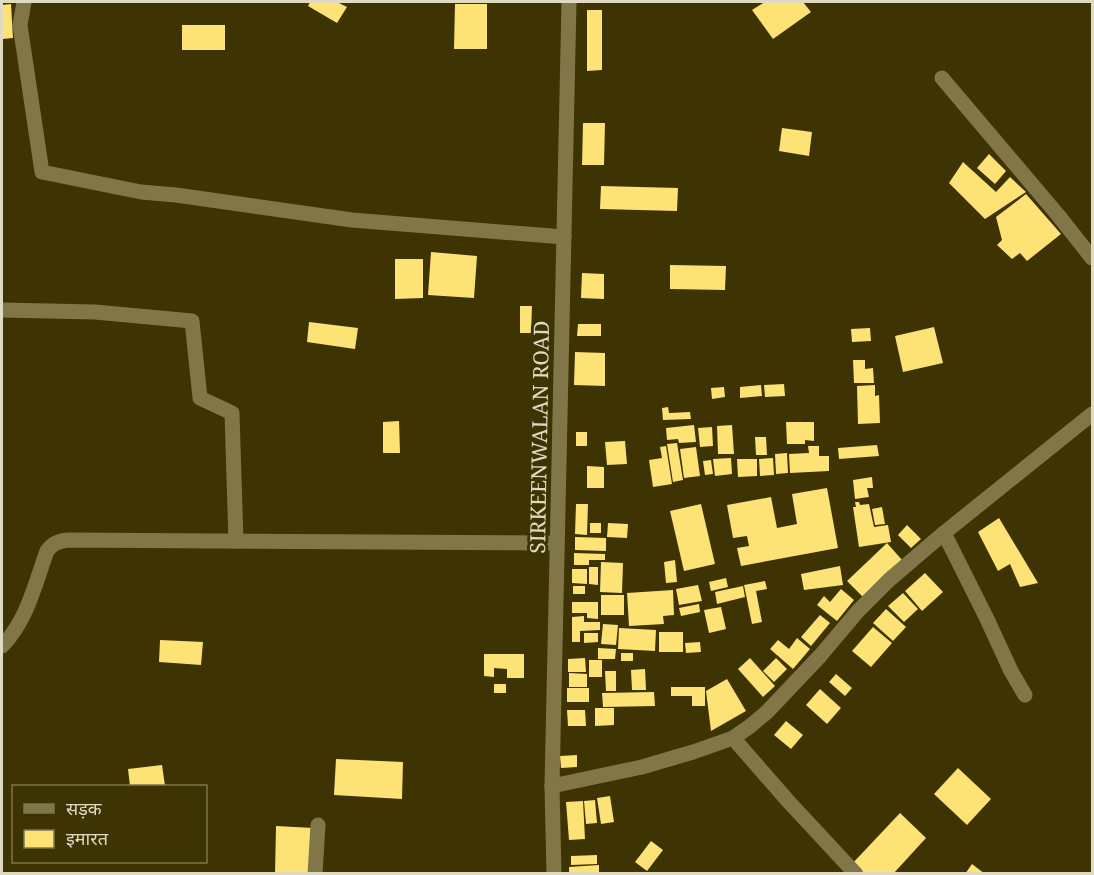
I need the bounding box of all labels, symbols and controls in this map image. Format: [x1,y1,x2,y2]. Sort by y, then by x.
street label: SIRKEENWALAN ROAD [523,320,555,554]
legend [12,785,207,863]
text: सड़क [66,796,103,820]
text: इमारत [66,826,109,850]

